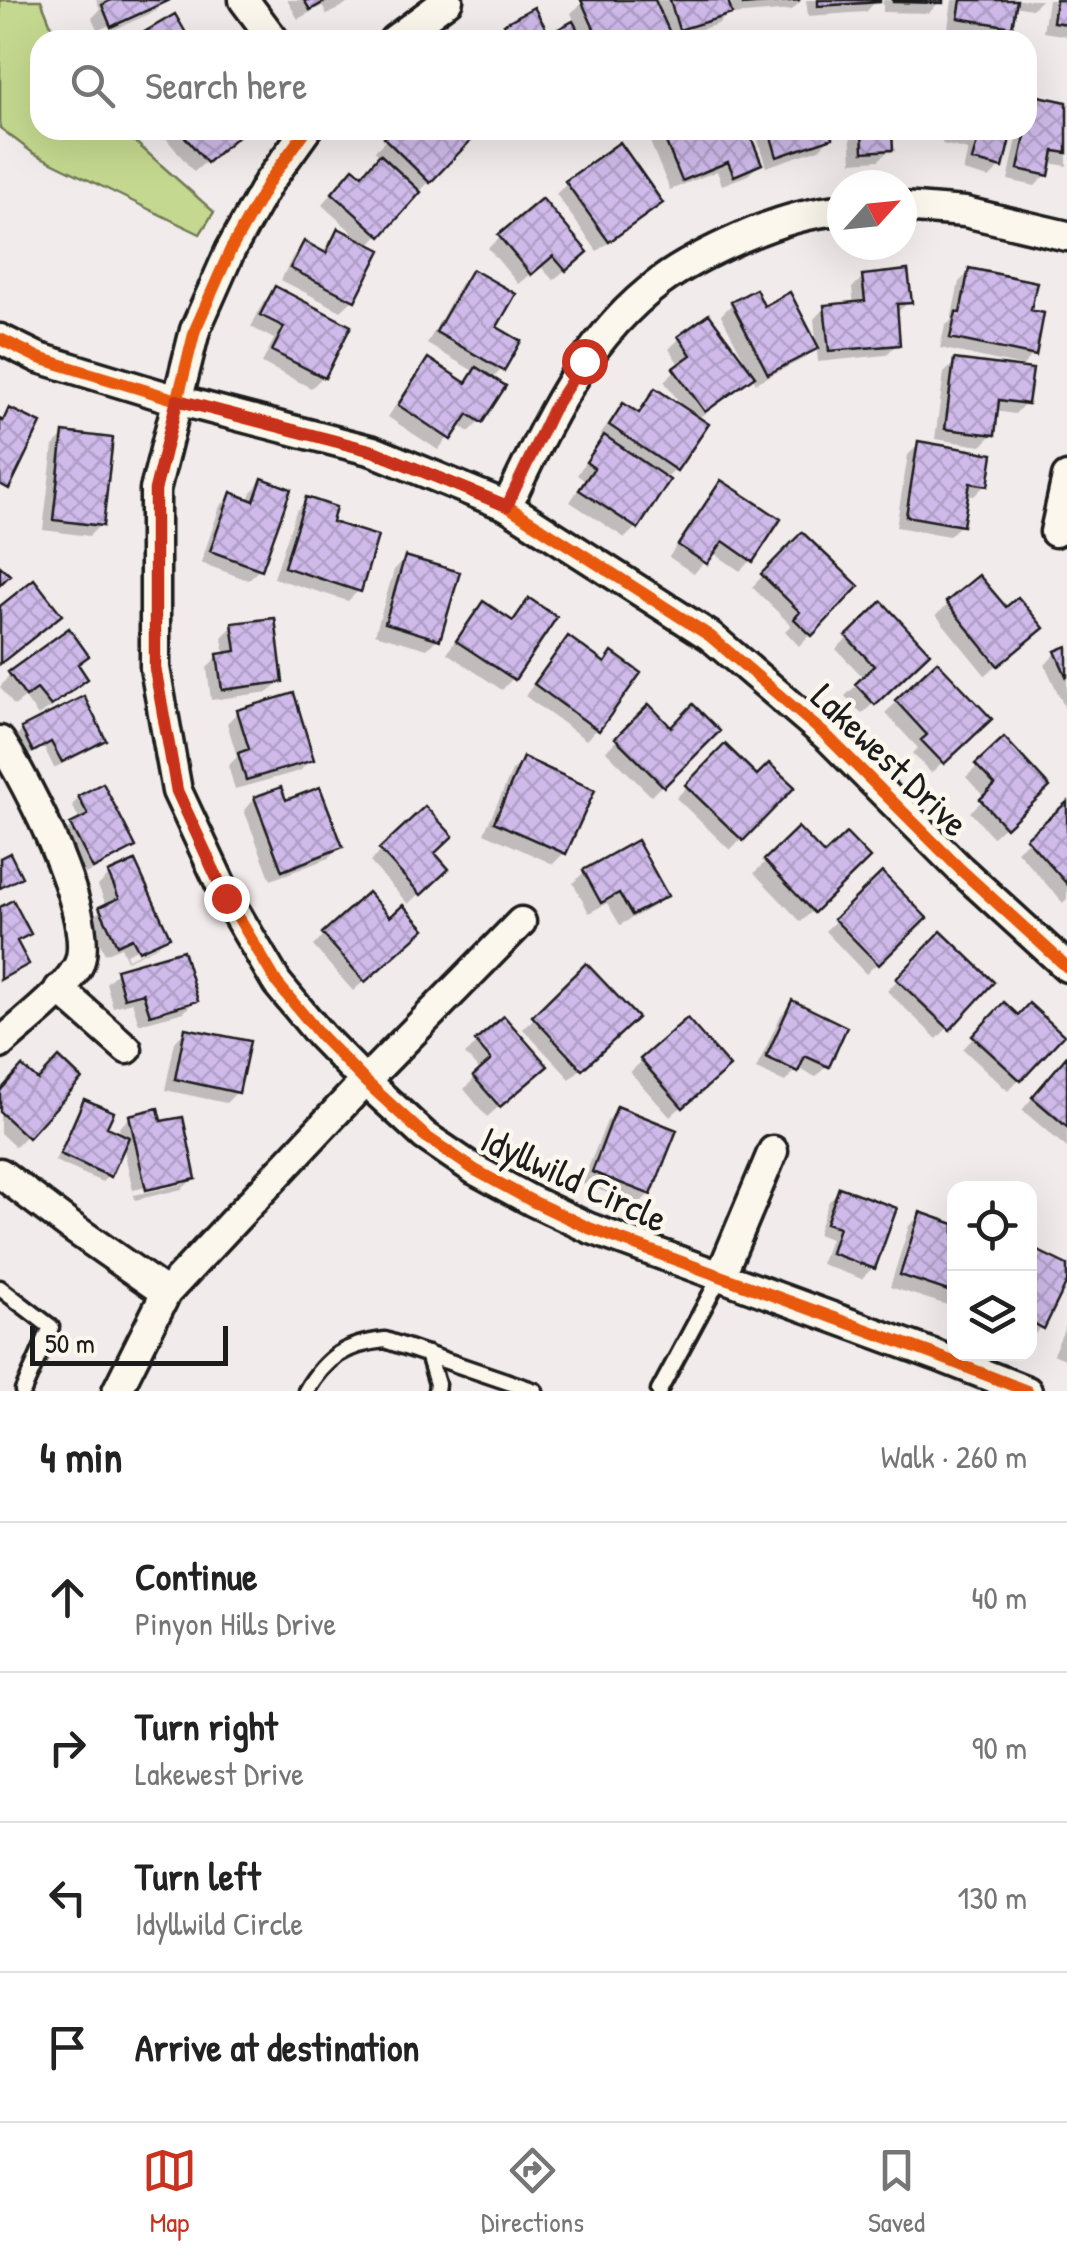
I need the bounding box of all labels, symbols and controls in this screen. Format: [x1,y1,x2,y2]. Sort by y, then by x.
search box [30,30,1037,140]
icon: search [65,58,120,113]
text: Search here [145,59,307,111]
north arrow [827,170,917,260]
route start [562,339,608,385]
street label: Lakewest Drive [800,671,981,848]
route end [204,876,250,922]
street label: Idyllwild Circle [473,1112,676,1244]
map controls [947,1181,1037,1361]
button: locate [947,1181,1037,1271]
button: layers [947,1271,1037,1361]
scale bar [30,1321,228,1366]
text: 50 m [45,1324,95,1362]
text: 4 min [40,1428,122,1485]
text: Walk · 260 m [881,1435,1027,1478]
text: Continue [135,1550,257,1602]
icon: ahead [40,1570,95,1625]
text: 40 m [972,1576,1027,1619]
text: Pinyon Hills Drive [135,1602,336,1645]
text: Turn right [135,1700,278,1752]
icon: right [40,1720,95,1775]
text: 90 m [972,1726,1027,1769]
text: Lakewest Drive [135,1752,304,1795]
text: Turn left [135,1850,260,1902]
icon: left [40,1870,95,1925]
text: 130 m [958,1876,1027,1919]
text: Idyllwild Circle [135,1902,303,1945]
icon: arrive [40,2020,95,2075]
text: Arrive at destination [135,2021,419,2073]
tab: Map [142,2143,197,2241]
tab: Directions [481,2143,584,2241]
tab: Saved [868,2143,925,2241]

